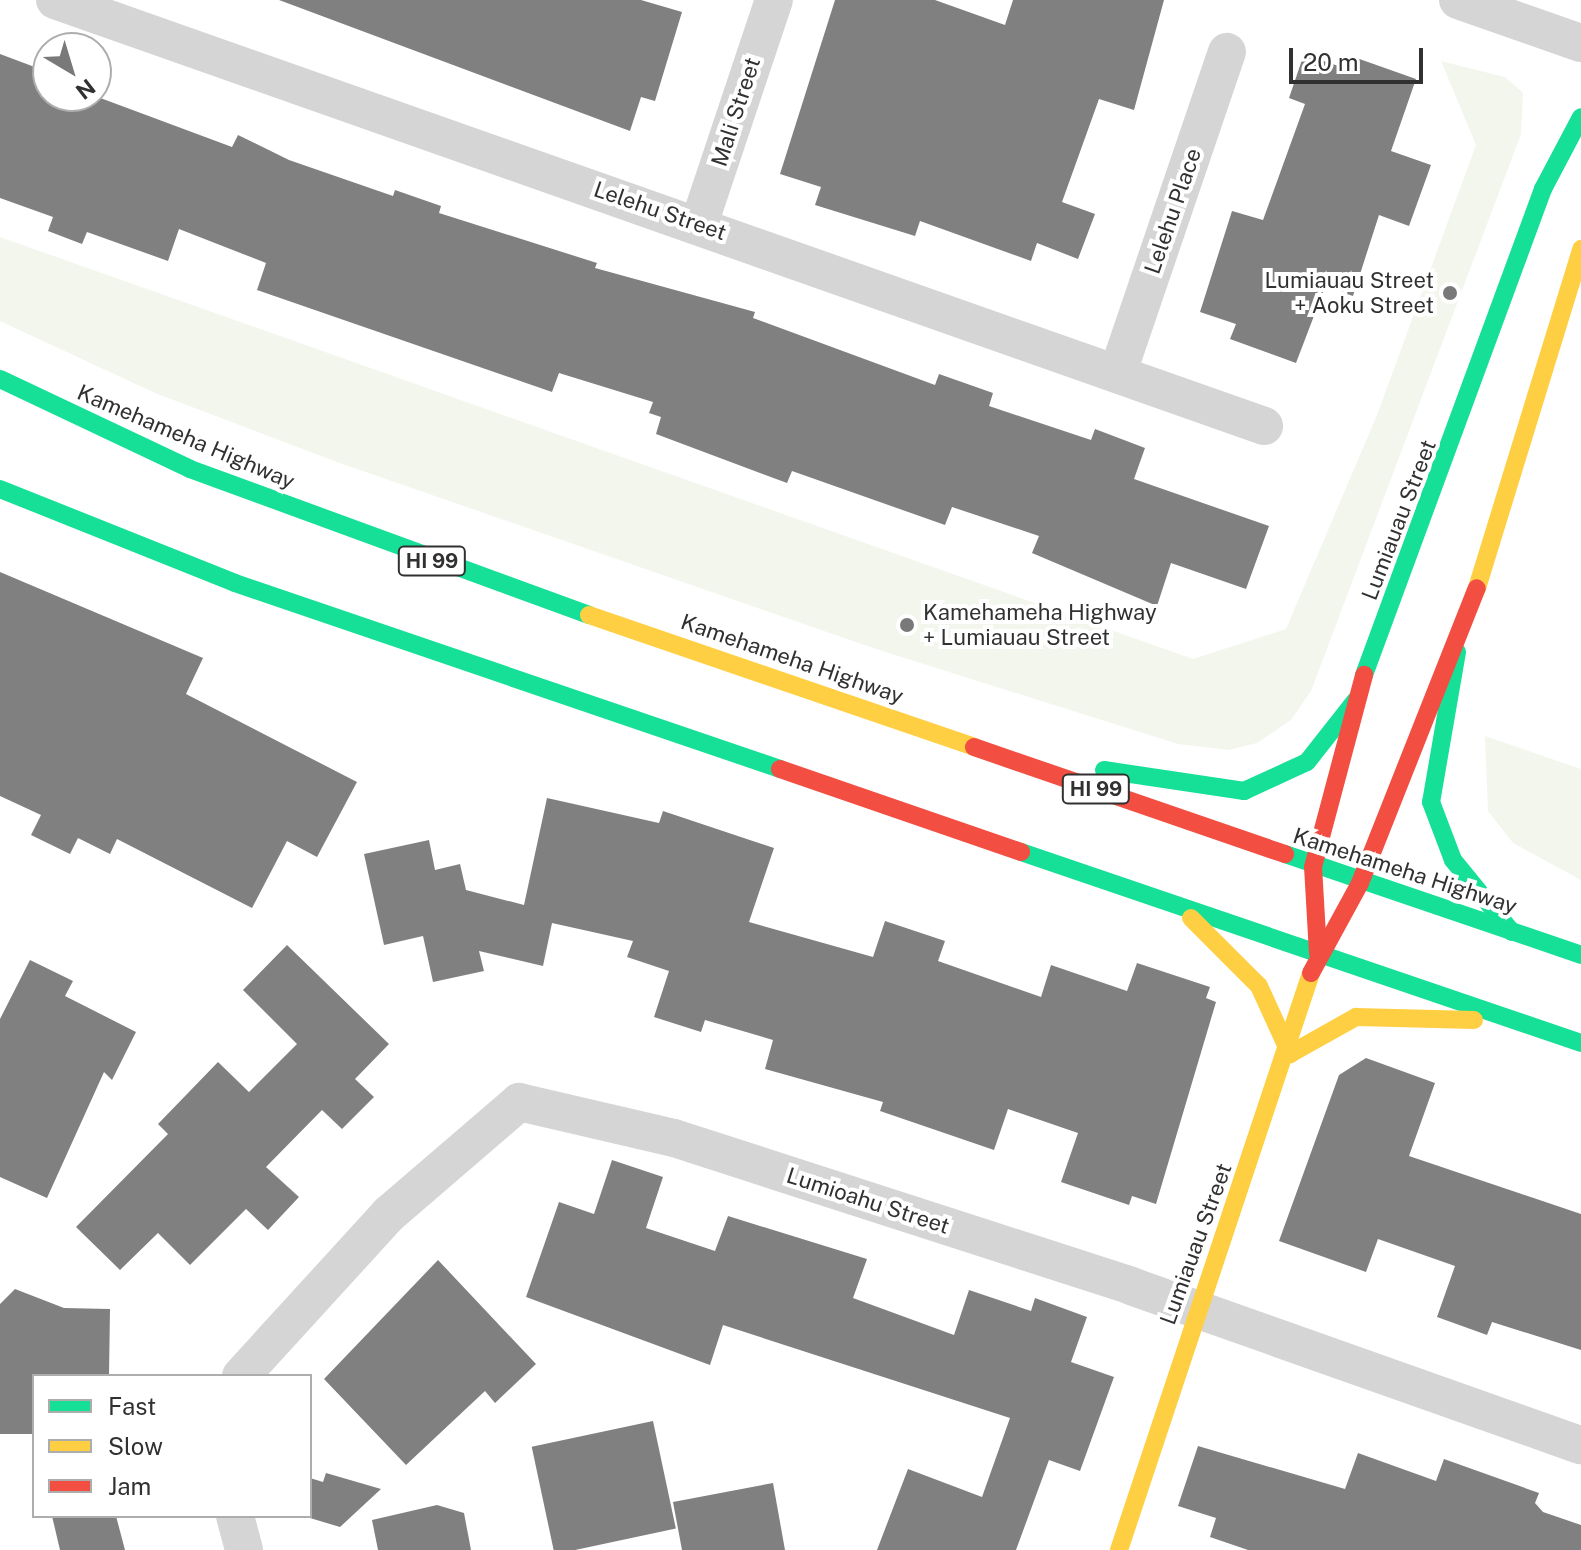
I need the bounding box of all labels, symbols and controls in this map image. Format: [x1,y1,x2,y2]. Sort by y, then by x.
north arrow [32,32,112,112]
scale bar [1293,32,1427,82]
text: 20 m [1303,48,1359,76]
street label: Mali Street [706,54,766,170]
text: N [71,74,100,105]
street label: Lelehu Place [1139,145,1207,277]
street label: Lelehu Street [590,176,730,246]
place label: Lumiauau Street + Aoku Street [1264,267,1434,318]
marker: Lumiauau Street + Aoku Street [1441,284,1459,302]
street label: Kamehameha Highway [73,379,299,495]
street label: Lumiauau Street [1356,436,1442,604]
road number: HI 99 [396,545,468,577]
place label: Kamehameha Highway + Lumiauau Street [923,599,1157,650]
street label: Kamehameha Highway [677,608,907,710]
marker: Kamehameha Highway + Lumiauau Street [898,616,916,634]
road number: HI 99 [1060,773,1132,805]
street label: Kamehameha Highway [1290,822,1520,920]
street label: Lumiauau Street [1155,1160,1237,1328]
street label: Lumioahu Street [783,1162,953,1240]
legend [32,1374,312,1518]
text: Fast [108,1392,156,1420]
text: Slow [108,1432,163,1460]
text: Jam [108,1472,151,1500]

